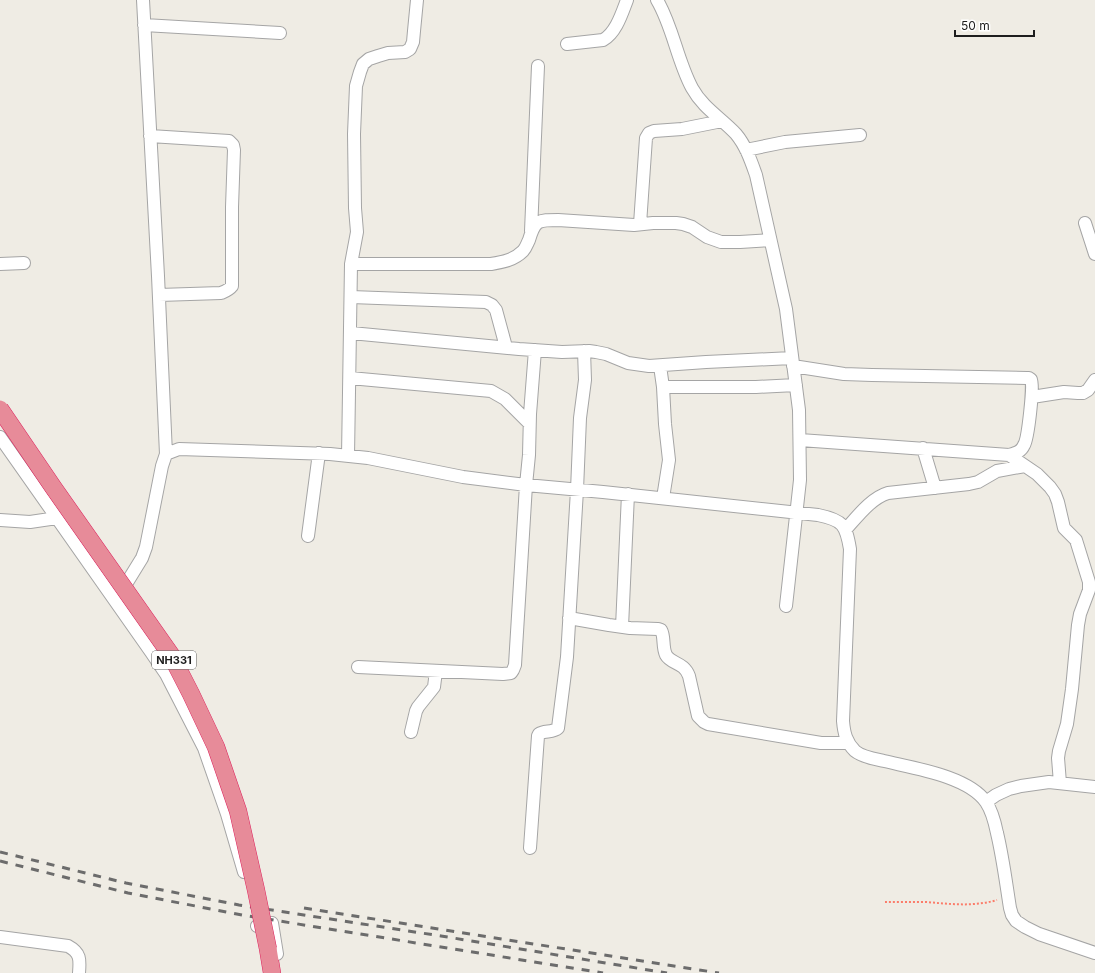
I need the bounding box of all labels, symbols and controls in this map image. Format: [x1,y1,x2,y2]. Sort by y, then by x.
scale bar [955,12,1034,38]
text: 50 m [961,18,990,33]
road number: NH331 [152,651,196,669]

